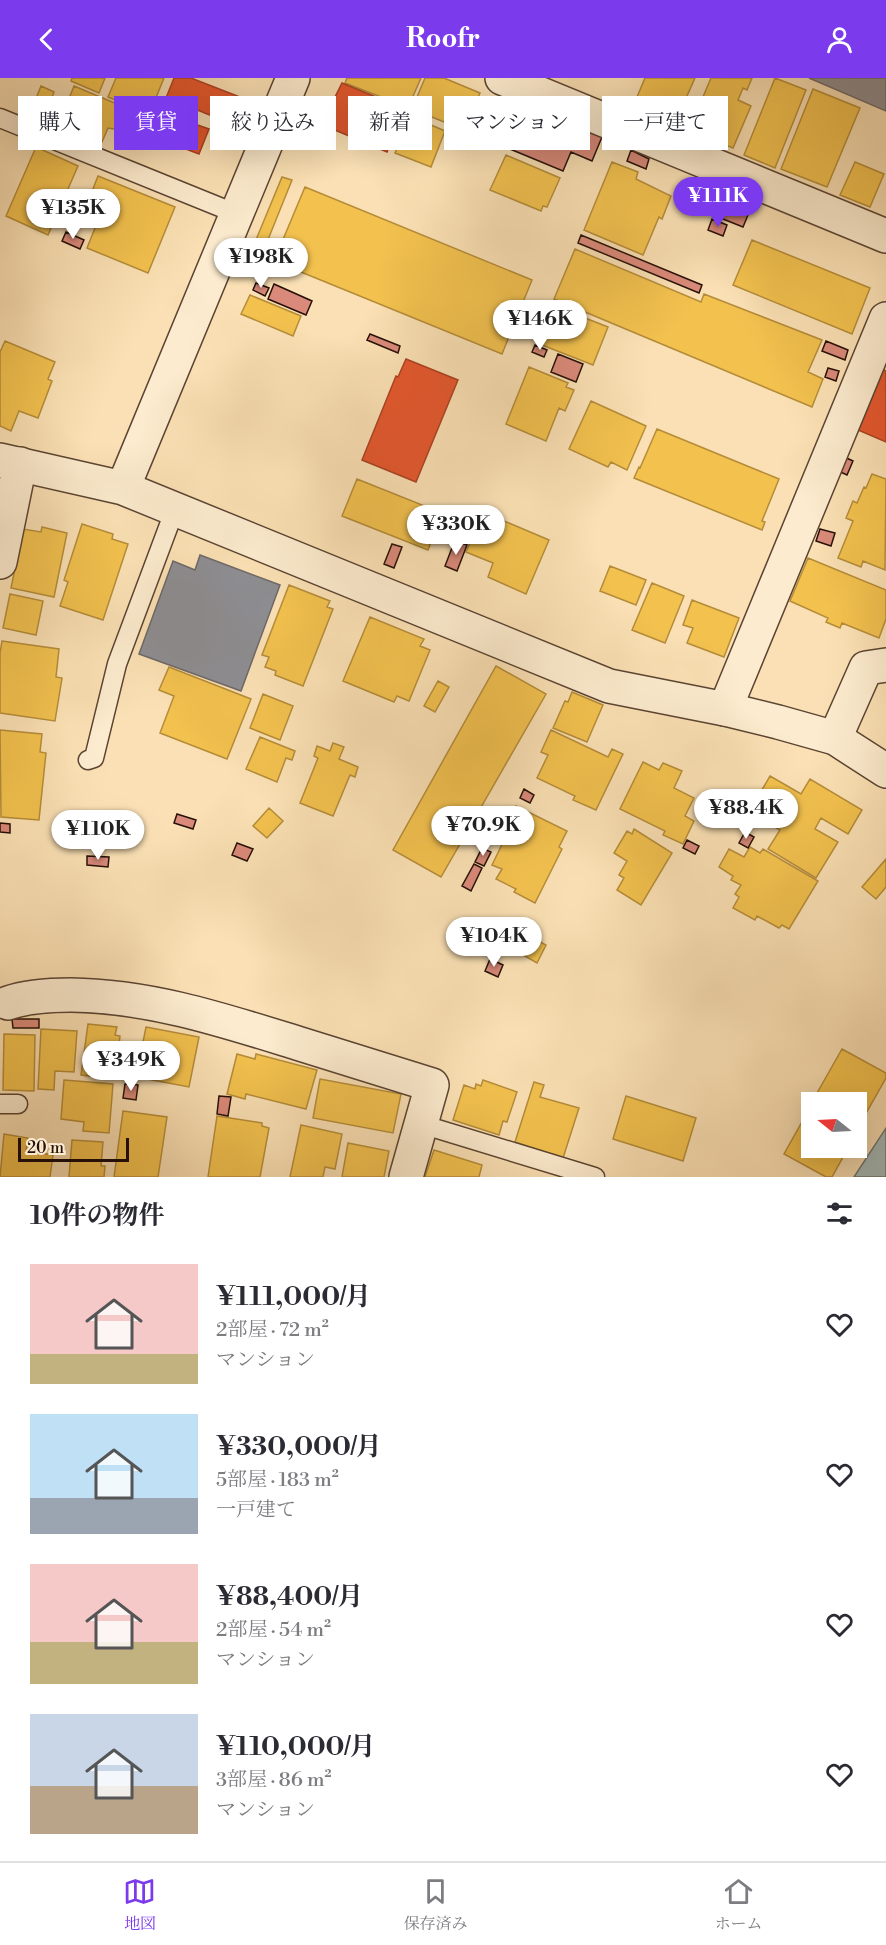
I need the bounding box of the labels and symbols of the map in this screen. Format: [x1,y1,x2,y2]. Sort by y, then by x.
pin: ¥111K [676,177,760,228]
pin: ¥135K [31,189,115,240]
pin: ¥198K [219,238,303,289]
pin: ¥146K [498,300,582,351]
pin: ¥330K [414,505,498,556]
pin: ¥88.4K [697,789,795,840]
pin: ¥70.9K [434,806,532,857]
pin: ¥110K [56,810,140,861]
pin: ¥104K [452,917,536,968]
pin: ¥349K [89,1041,173,1092]
north arrow [801,1092,867,1158]
scale bar [18,1135,129,1162]

